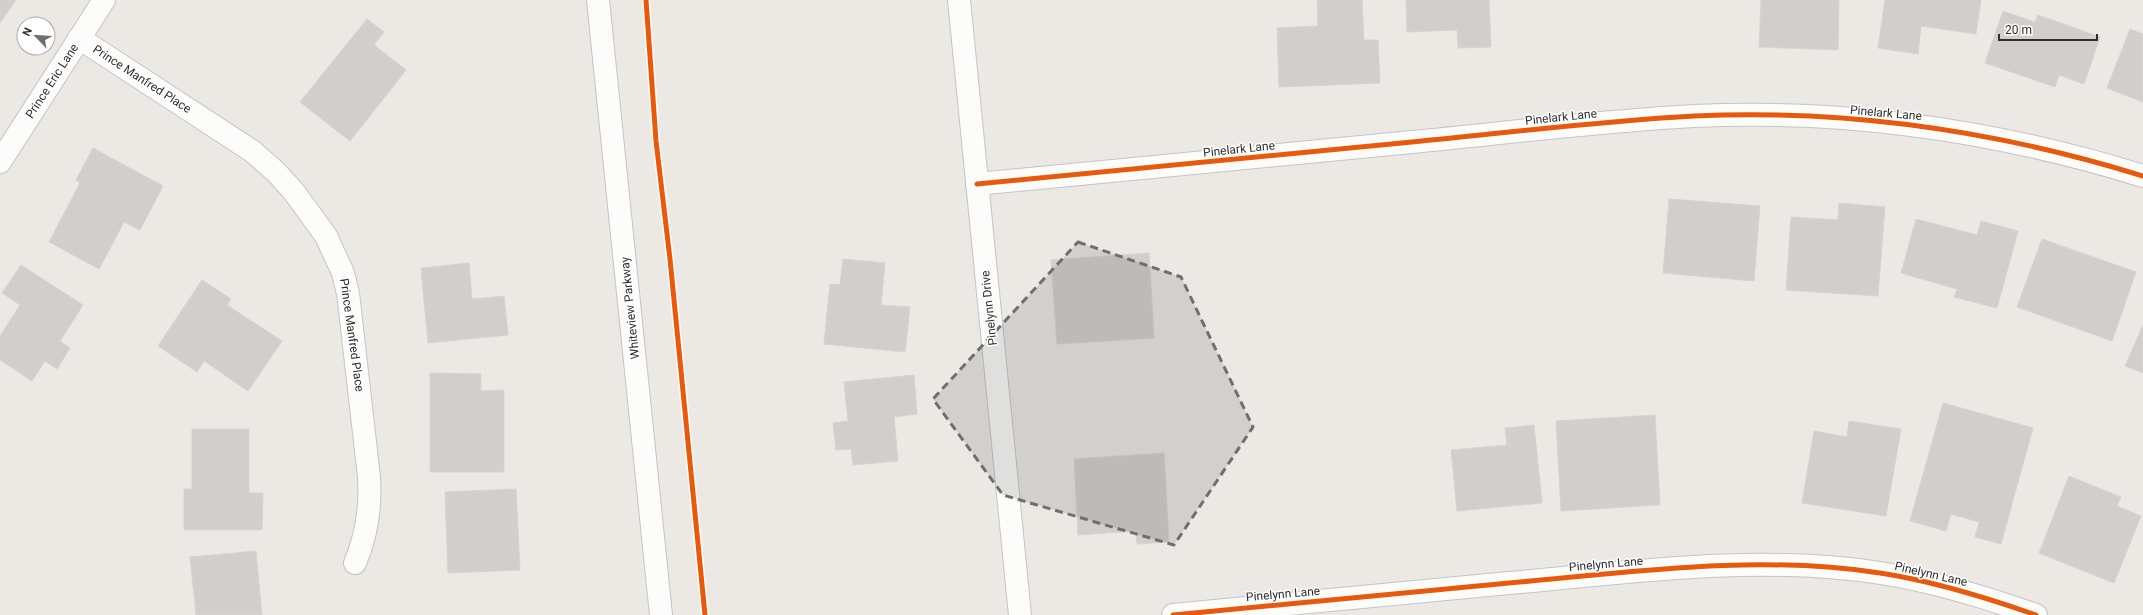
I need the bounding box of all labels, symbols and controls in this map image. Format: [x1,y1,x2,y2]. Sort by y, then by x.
north arrow [16,16,56,56]
scale bar [1999,16,2097,42]
text: 20 m [2005,23,2032,37]
text: N [20,26,35,38]
street label: Prince Eric Lane [23,41,81,121]
street label: Prince Manfred Place [90,42,194,116]
street label: Pinelark Lane [1850,103,1922,123]
street label: Pinelark Lane [1524,106,1598,128]
street label: Pinelark Lane [1202,138,1276,160]
street label: Whiteview Parkway [618,256,642,360]
street label: Pinelynn Drive [978,270,1000,346]
street label: Prince Manfred Place [337,277,367,393]
street label: Pinelynn Lane [1568,554,1644,574]
street label: Pinelynn Lane [1893,559,1969,589]
street label: Pinelynn Lane [1245,584,1321,604]

